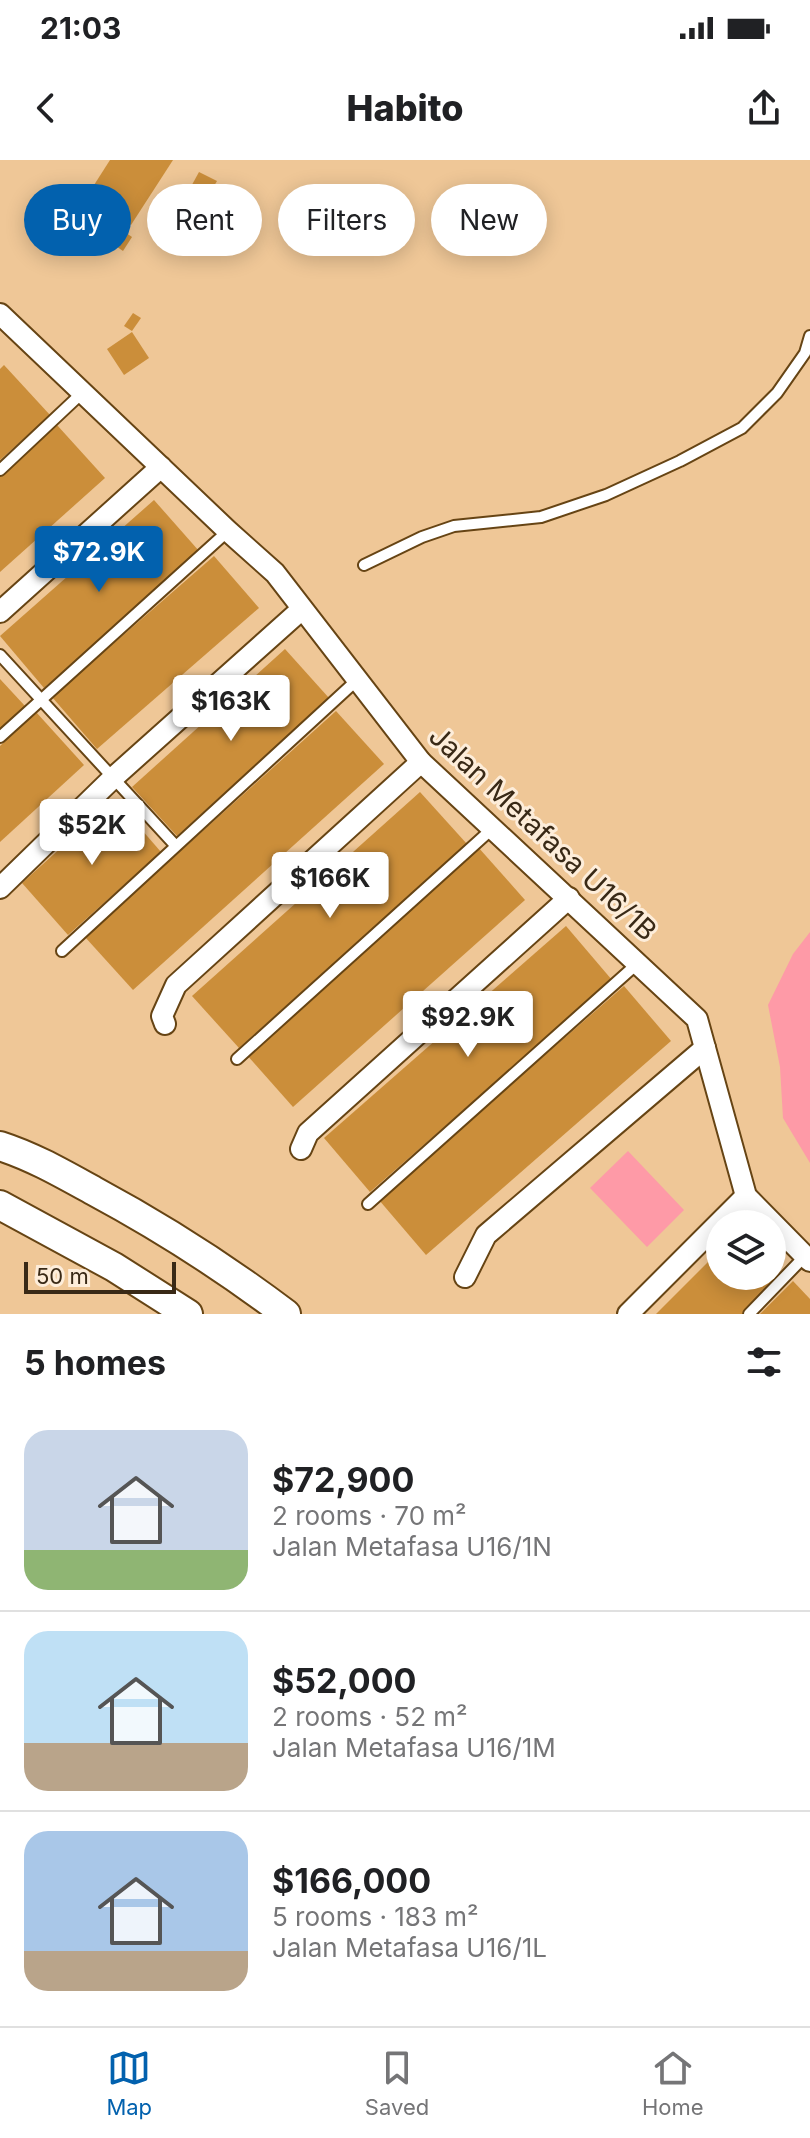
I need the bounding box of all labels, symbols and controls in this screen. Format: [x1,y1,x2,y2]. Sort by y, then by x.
text: 21:03 [40,10,121,46]
icon: back [24,86,68,130]
text: Habito [347,86,463,130]
icon: share [742,86,786,130]
chip: Buy [24,184,131,256]
chip: Rent [147,184,262,256]
chip: Filters [278,184,415,256]
chip: New [431,184,547,256]
pin: $72.9K [34,526,164,594]
text: $72.9K [53,536,145,567]
pin: $163K [175,675,287,743]
text: $163K [191,685,271,716]
street label: Jalan Metafasa U16/1B [422,719,664,947]
pin: $52K [45,799,139,867]
text: $52K [58,809,126,840]
pin: $166K [274,852,386,920]
text: $166K [290,862,370,893]
pin: $92.9K [403,991,533,1059]
text: $92.9K [421,1001,515,1032]
map controls [706,1210,786,1290]
button: layers [706,1210,786,1290]
scale bar [24,1258,176,1294]
text: 50 m [36,1263,89,1289]
icon: filters [742,1340,786,1384]
text: 5 homes [24,1342,166,1383]
text: $72,900 [272,1459,414,1500]
icon: home [88,1462,184,1558]
text: 2 rooms · 70 m² [272,1500,467,1531]
text: Jalan Metafasa U16/1N [272,1531,552,1562]
text: $52,000 [272,1660,417,1701]
icon: home [88,1663,184,1759]
text: 2 rooms · 52 m² [272,1701,468,1732]
text: Jalan Metafasa U16/1M [272,1732,556,1763]
text: $166,000 [272,1860,431,1901]
icon: home [88,1863,184,1959]
text: 5 rooms · 183 m² [272,1901,479,1932]
text: Jalan Metafasa U16/1L [272,1932,547,1963]
tab: Map [106,2046,152,2120]
tab: Saved [365,2046,429,2120]
tab: Home [642,2046,704,2120]

